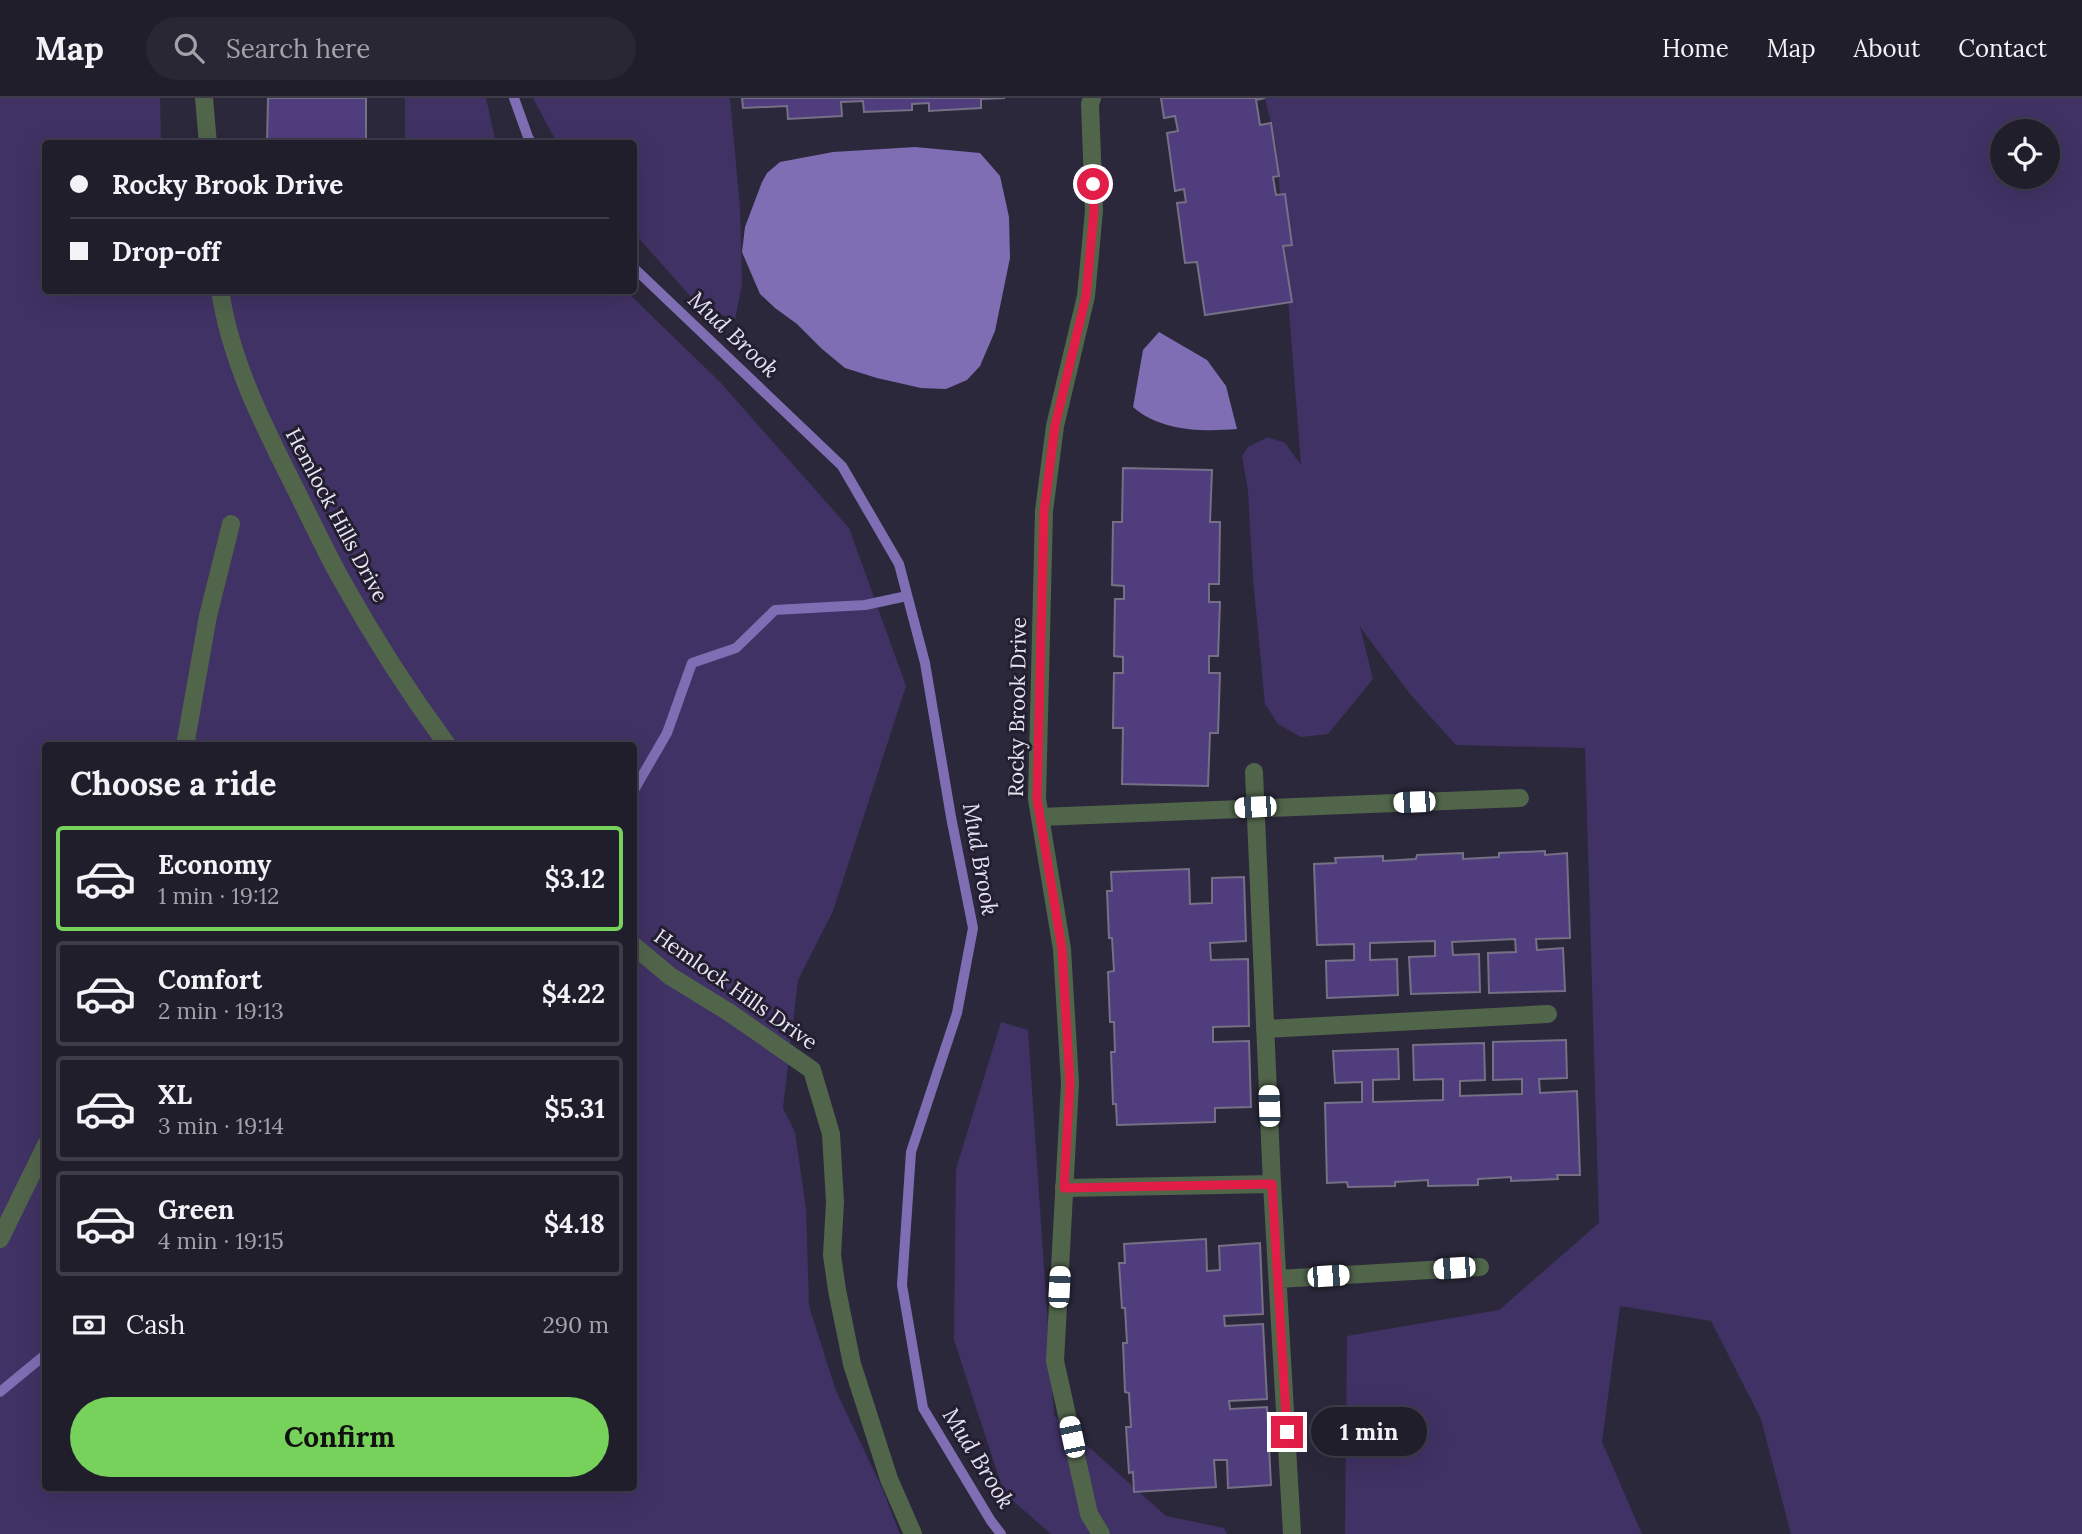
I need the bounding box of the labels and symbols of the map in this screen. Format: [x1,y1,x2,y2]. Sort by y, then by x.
route start [1077,168,1109,200]
water label: Mud Brook [683,285,786,383]
street label: Hemlock Hills Drive [280,423,394,607]
street label: Rocky Brook Drive [1002,617,1032,797]
car [1393,791,1436,813]
car [1234,795,1277,819]
water label: Mud Brook [957,800,1005,918]
street label: Hemlock Hills Drive [649,922,823,1056]
car [1258,1085,1281,1127]
car [1433,1256,1476,1280]
car [1307,1264,1350,1288]
car [1048,1265,1071,1309]
water label: Mud Brook [937,1402,1021,1514]
callout: 1 min [1312,1408,1427,1456]
car [1058,1414,1087,1460]
route end [1271,1416,1303,1448]

